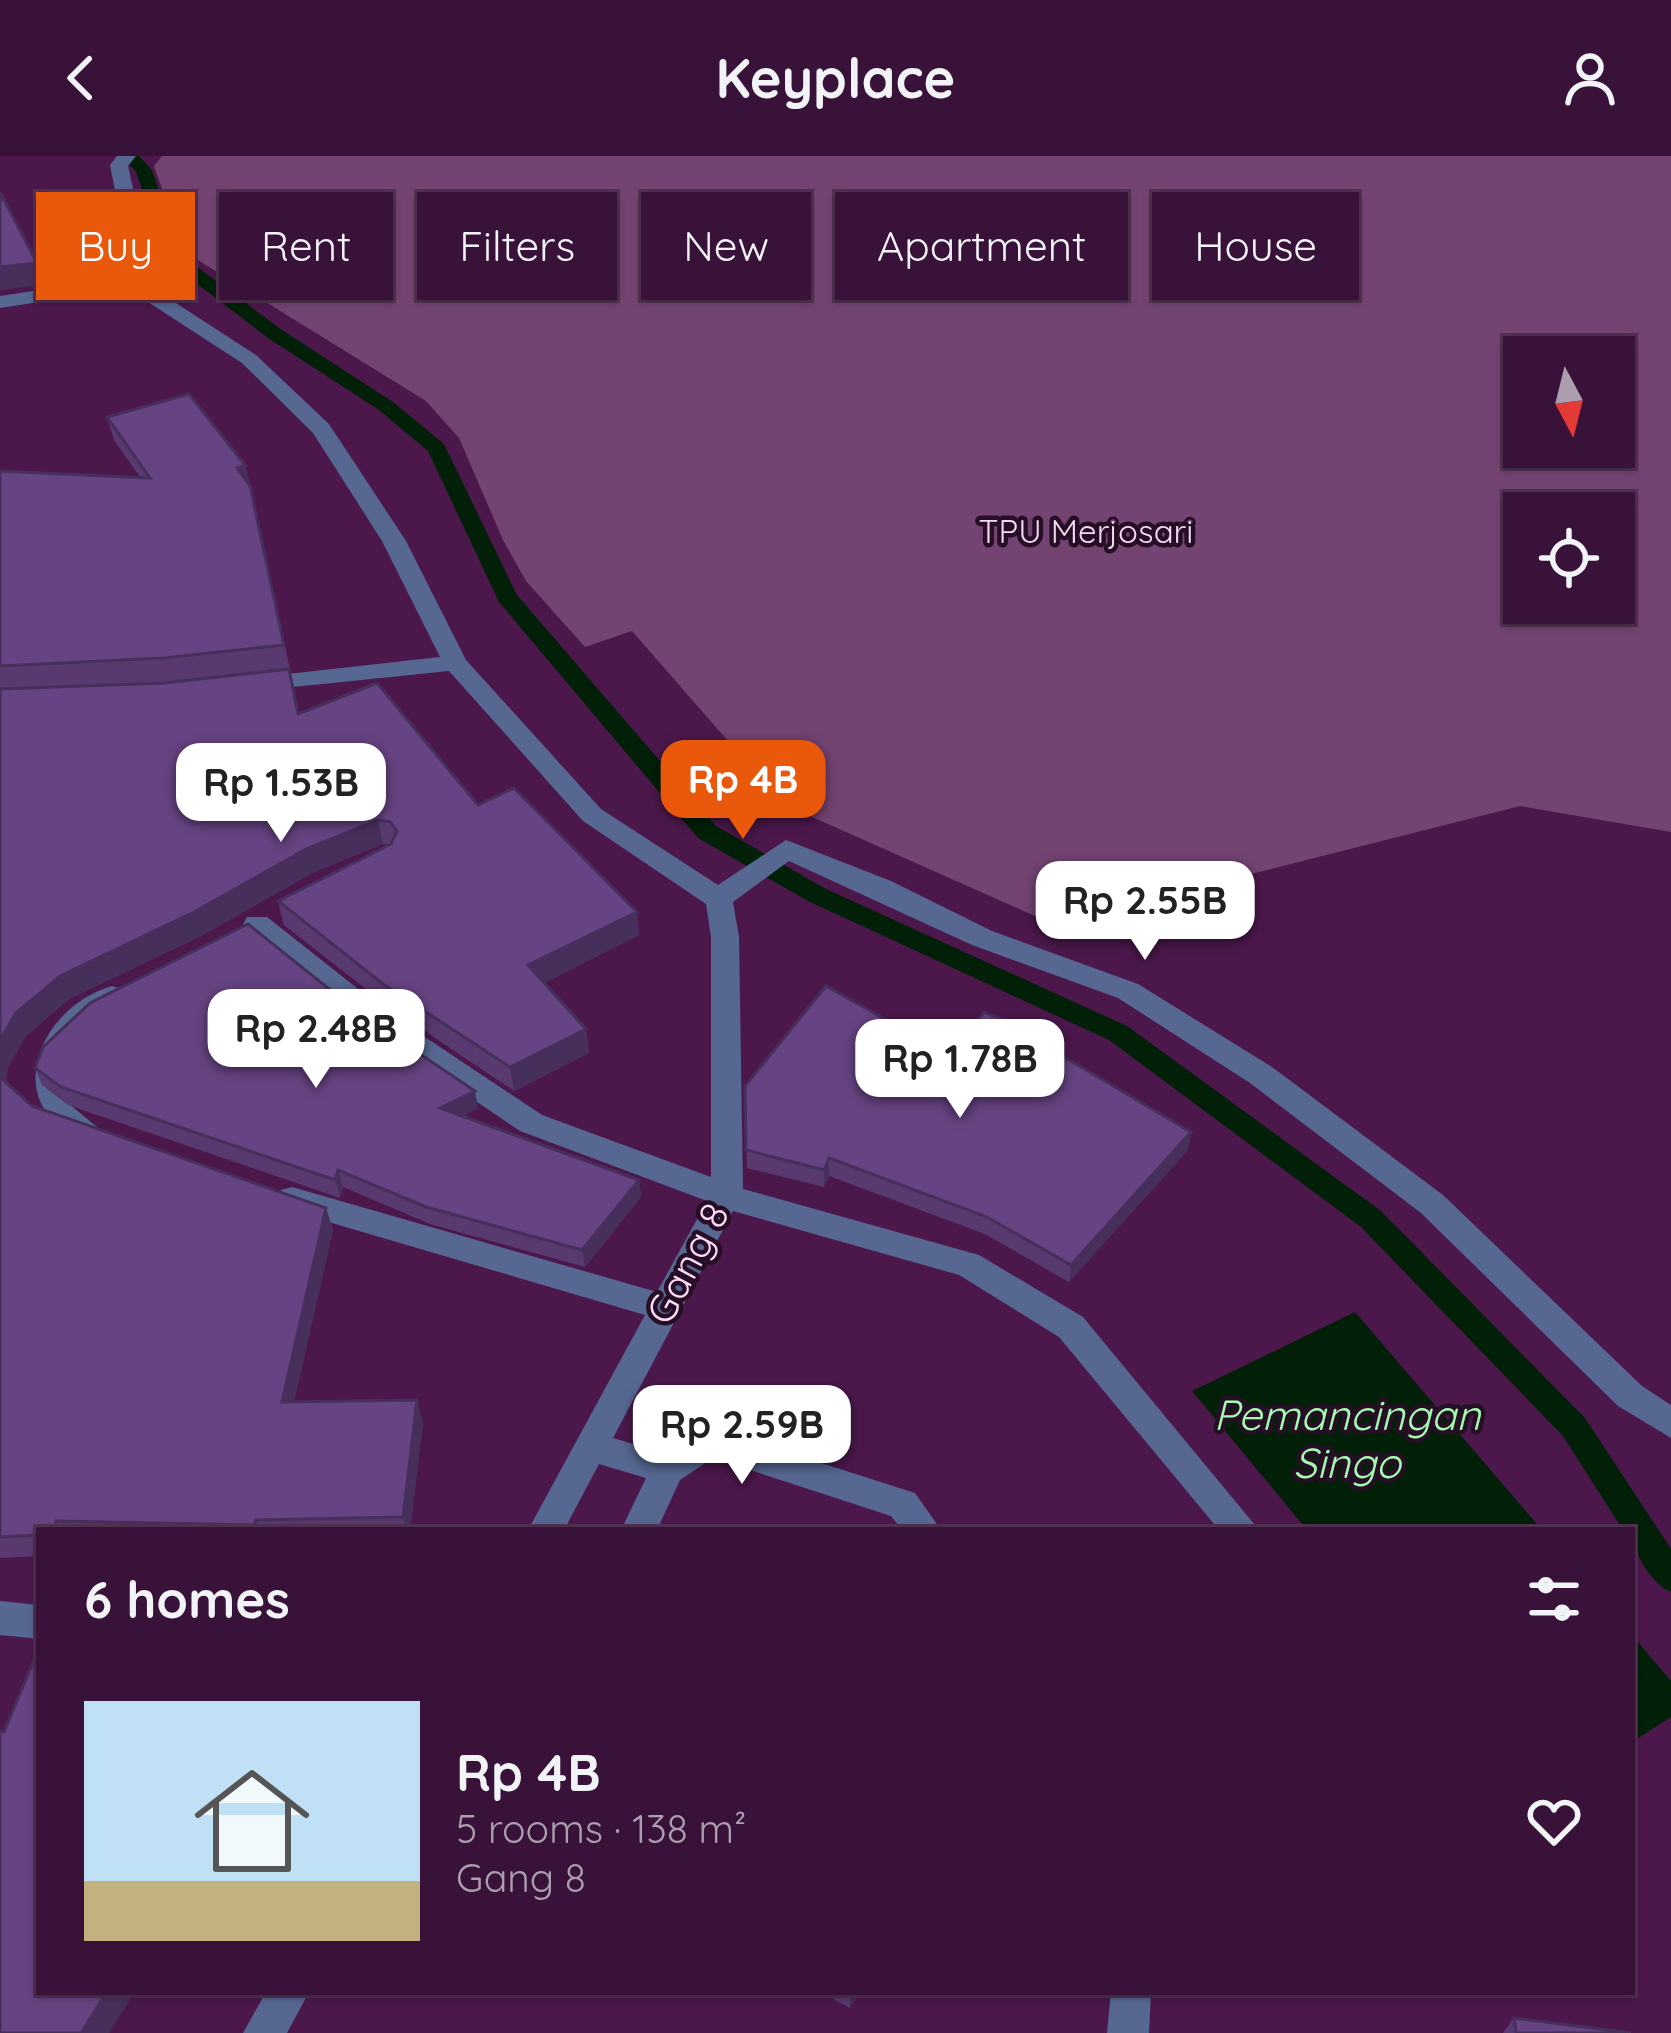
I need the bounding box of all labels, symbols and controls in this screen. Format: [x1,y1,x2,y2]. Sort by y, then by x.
text: Keyplace [716,44,955,112]
icon: back [48,45,114,111]
icon: person [1557,45,1623,111]
chip: Buy [36,192,195,300]
chip: Rent [219,192,393,300]
chip: Filters [417,192,617,300]
chip: New [641,192,811,300]
chip: Apartment [835,192,1128,300]
chip: House [1152,192,1359,300]
north arrow [1503,336,1635,468]
map controls [1503,336,1635,624]
button: locate [1503,492,1635,624]
park label: TPU Merjosari [979,510,1193,551]
pin: Rp 4B [659,740,827,842]
pin: Rp 1.53B [157,743,405,845]
text: Rp 4B [688,754,798,803]
text: Rp 1.53B [203,757,359,806]
pin: Rp 2.55B [1021,861,1269,963]
text: Rp 2.55B [1063,875,1227,924]
pin: Rp 2.48B [192,989,440,1091]
text: Rp 2.48B [235,1003,397,1052]
pin: Rp 1.78B [836,1019,1084,1121]
text: Rp 1.78B [882,1033,1038,1082]
street label: Gang 8 [635,1194,739,1332]
pin: Rp 2.59B [618,1385,866,1487]
water label: Pemancingan Singo [1213,1388,1481,1489]
text: Rp 2.59B [660,1399,824,1448]
icon: filters [1521,1566,1587,1632]
text: 6 homes [84,1567,290,1631]
text: Rp 4B [456,1740,601,1804]
icon: home [180,1749,324,1893]
icon: heart [1521,1788,1587,1854]
text: 5 rooms · 138 m² [456,1804,746,1853]
text: Gang 8 [456,1853,586,1902]

